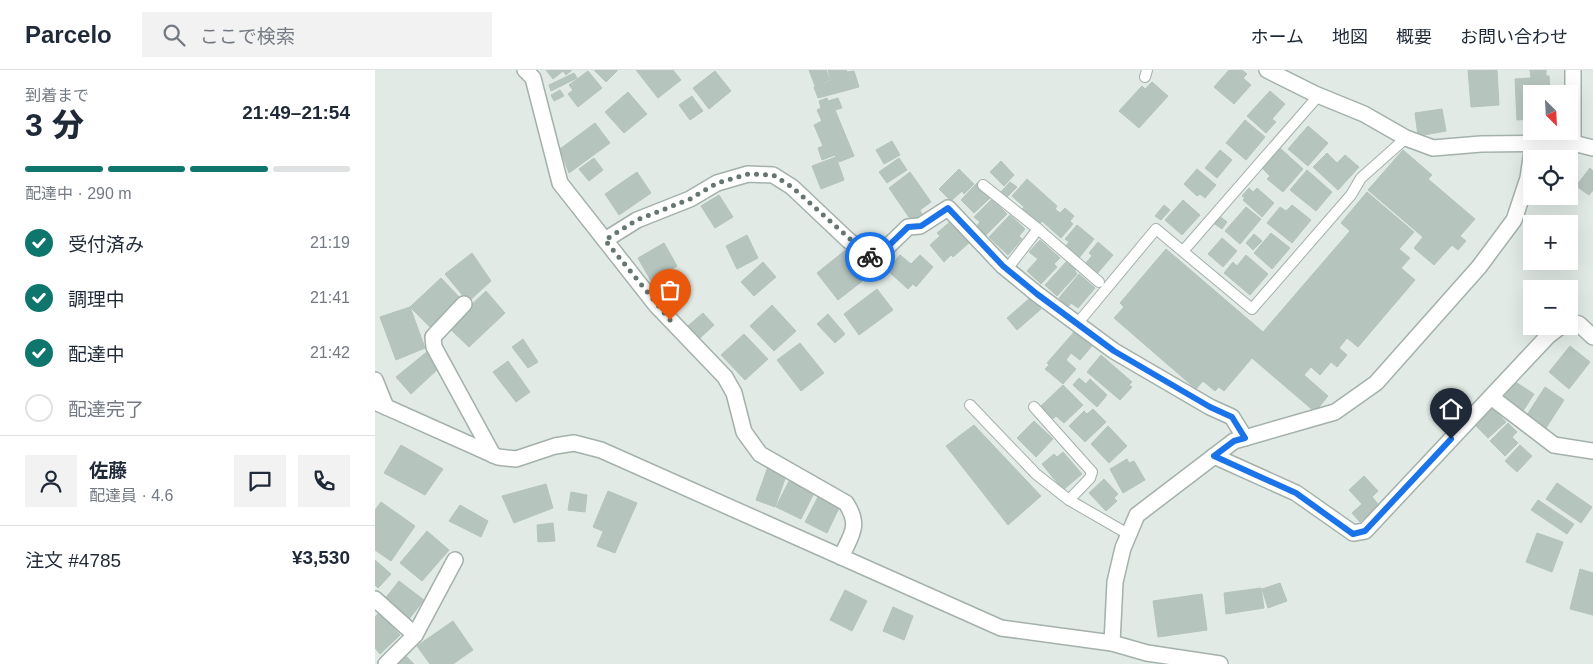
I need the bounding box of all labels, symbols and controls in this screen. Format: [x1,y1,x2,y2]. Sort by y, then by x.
search box [142,12,492,57]
text: Parcelo [25,21,112,48]
icon: search [160,21,188,49]
text: ここで検索 [200,26,295,47]
text: ホーム [1251,27,1304,47]
text: 地図 [1332,27,1368,47]
text: 概要 [1396,27,1432,47]
text: お問い合わせ [1460,27,1568,47]
north arrow [1523,85,1577,140]
map controls [1523,85,1578,335]
text: 到着まで [25,87,89,104]
text: 21:49–21:54 [242,102,350,123]
text: 3 分 [25,107,84,143]
button: locate [1523,150,1578,205]
text: 配達中 · 290 m [25,185,132,202]
button: + [1523,215,1578,270]
icon: check [25,229,53,257]
courier [845,232,895,282]
text: 受付済み [68,234,144,255]
text: 21:19 [310,234,350,251]
icon: bike [856,243,884,271]
pin [649,269,691,320]
icon: bag [656,276,684,304]
button: − [1523,280,1578,335]
icon: check [25,284,53,312]
text: 調理中 [68,289,125,310]
text: 21:41 [310,289,350,306]
icon: check [25,339,53,367]
text: 配達中 [68,344,125,365]
text: 21:42 [310,344,350,361]
pin [1430,388,1472,439]
icon: home [1437,395,1465,423]
text: 配達完了 [68,399,144,420]
button: person [25,455,77,507]
button: chat [234,455,286,507]
button: phone [298,455,350,507]
text: 佐藤 [89,460,127,481]
text: 配達員 · 4.6 [89,487,173,504]
text: ¥3,530 [292,547,350,568]
text: 注文 #4785 [25,550,121,571]

